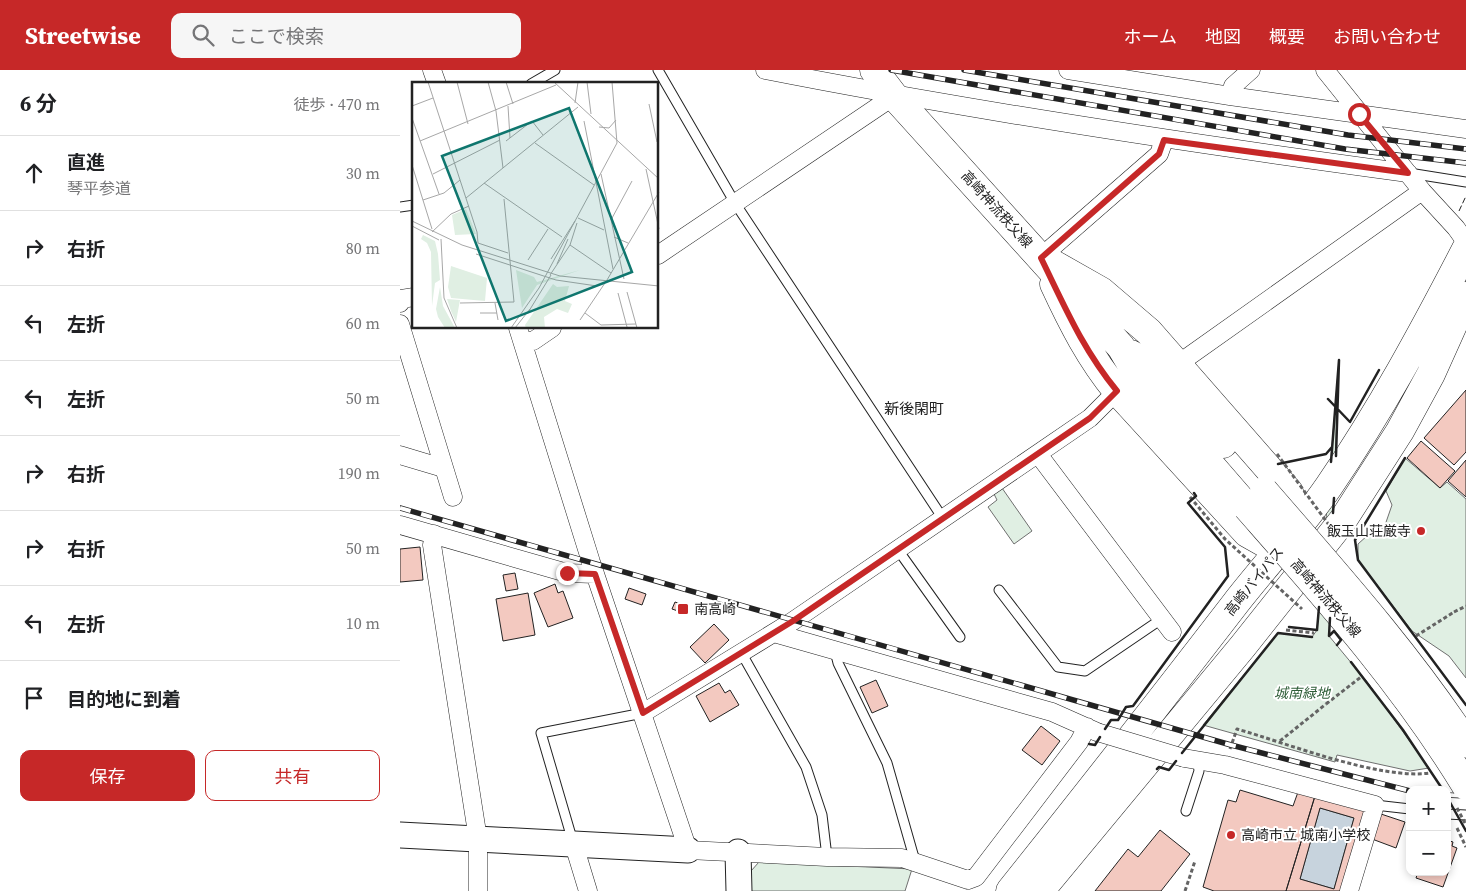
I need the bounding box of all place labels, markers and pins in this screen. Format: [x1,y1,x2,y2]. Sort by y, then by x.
place label: 飯玉山荘厳寺 [1327,521,1411,541]
marker: 飯玉山荘厳寺 [1415,525,1427,537]
place label: 南高崎 [694,599,736,619]
marker: 南高崎 [676,602,690,616]
place label: 高崎市立 城南小学校 [1241,825,1370,845]
marker: 高崎市立 城南小学校 [1225,829,1237,841]

